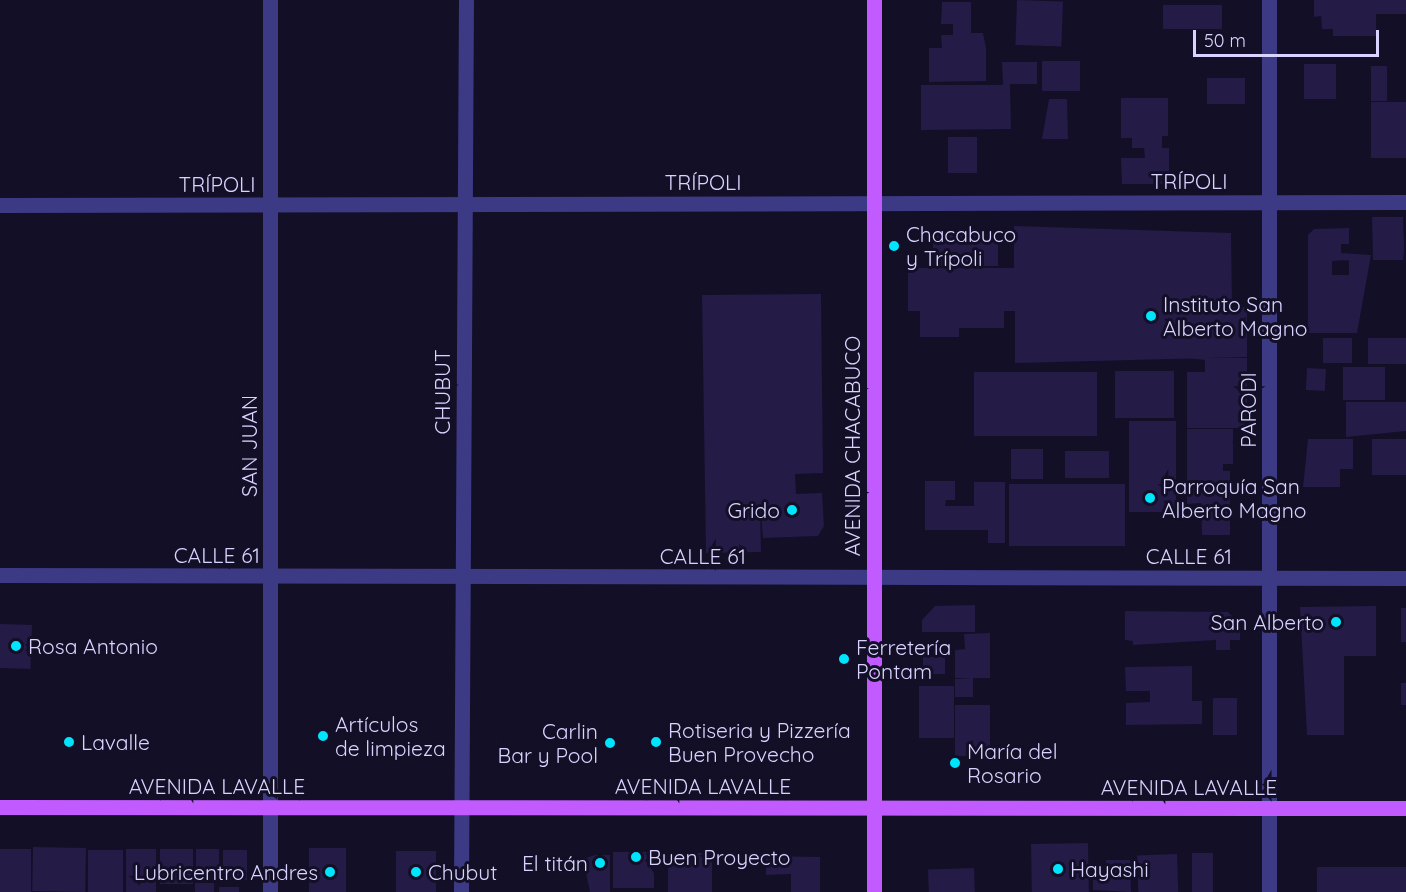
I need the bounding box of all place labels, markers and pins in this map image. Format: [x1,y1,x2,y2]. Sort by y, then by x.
place label: Chacabuco y Trípoli [906,221,1016,271]
marker: Chacabuco y Trípoli [887,239,901,253]
place label: Instituto San Alberto Magno [1163,291,1308,341]
marker: Instituto San Alberto Magno [1144,309,1158,323]
place label: Parroquía San Alberto Magno [1162,473,1307,523]
marker: Parroquía San Alberto Magno [1143,491,1157,505]
place label: Grido [727,497,780,523]
marker: Grido [785,503,799,517]
place label: San Alberto [1211,609,1324,635]
marker: San Alberto [1329,615,1343,629]
place label: Rosa Antonio [28,633,158,659]
place label: Ferretería Pontam [856,634,951,684]
marker: Rosa Antonio [9,639,23,653]
marker: Ferretería Pontam [837,652,851,666]
place label: Artículos de limpieza [335,711,446,761]
place label: Rotiseria y Pizzería Buen Provecho [668,717,851,767]
place label: Carlin Bar y Pool [498,718,598,768]
place label: Lavalle [81,729,150,755]
marker: Artículos de limpieza [316,729,330,743]
marker: Lavalle [62,735,76,749]
marker: Rotiseria y Pizzería Buen Provecho [649,735,663,749]
marker: Carlin Bar y Pool [603,736,617,750]
place label: María del Rosario [967,738,1058,788]
marker: María del Rosario [948,756,962,770]
place label: Buen Proyecto [648,844,790,870]
place label: El titán [522,850,588,876]
marker: Buen Proyecto [629,850,643,864]
marker: El titán [593,856,607,870]
place label: Hayashi [1070,856,1149,882]
place label: Lubricentro Andres [134,859,318,885]
place label: Chubut [428,859,497,885]
marker: Hayashi [1051,862,1065,876]
marker: Lubricentro Andres [323,865,337,879]
marker: Chubut [409,865,423,879]

